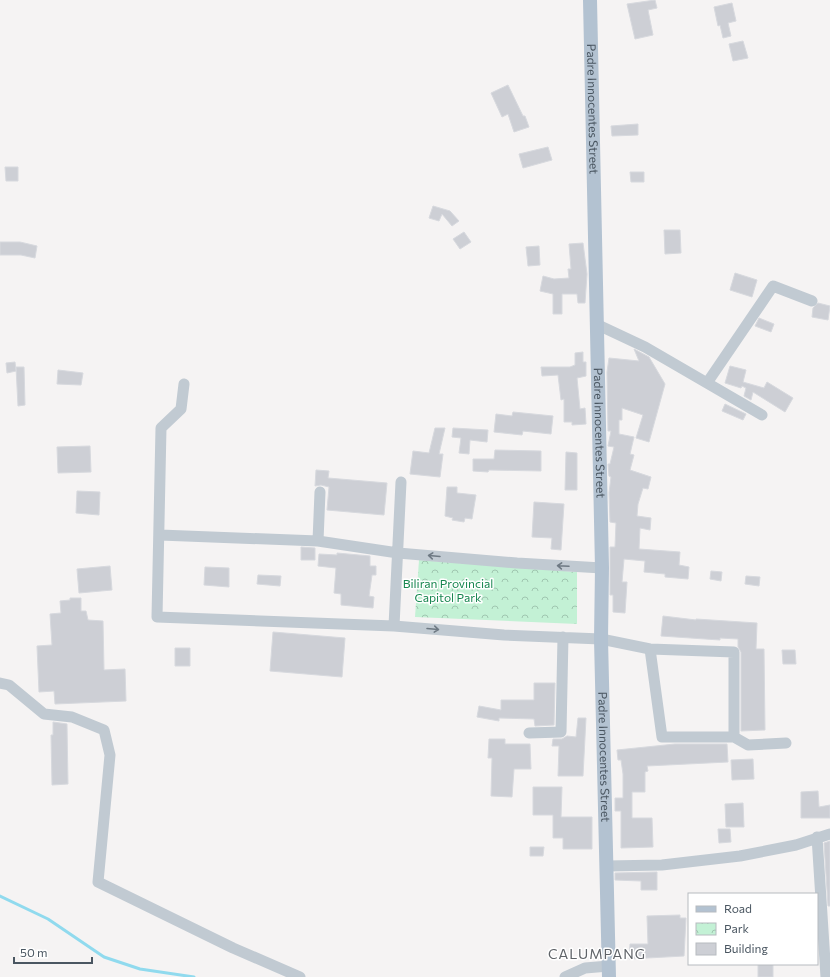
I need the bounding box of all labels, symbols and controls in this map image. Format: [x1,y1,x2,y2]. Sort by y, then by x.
street label: Padre Innocentes Street [585,44,602,174]
street label: Padre Innocentes Street [592,368,609,498]
one-way arrow [428,552,441,559]
one-way arrow [557,562,570,569]
park label: Biliran Provincial Capitol Park [403,576,493,604]
one-way arrow [426,626,439,633]
street label: Padre Innocentes Street [596,691,613,822]
legend [688,893,818,965]
text: Road [724,901,752,915]
text: Park [724,921,750,935]
scale bar [14,939,92,965]
text: Building [724,941,768,955]
text: 50 m [20,945,48,959]
district label: CALUMPANG [548,945,646,962]

